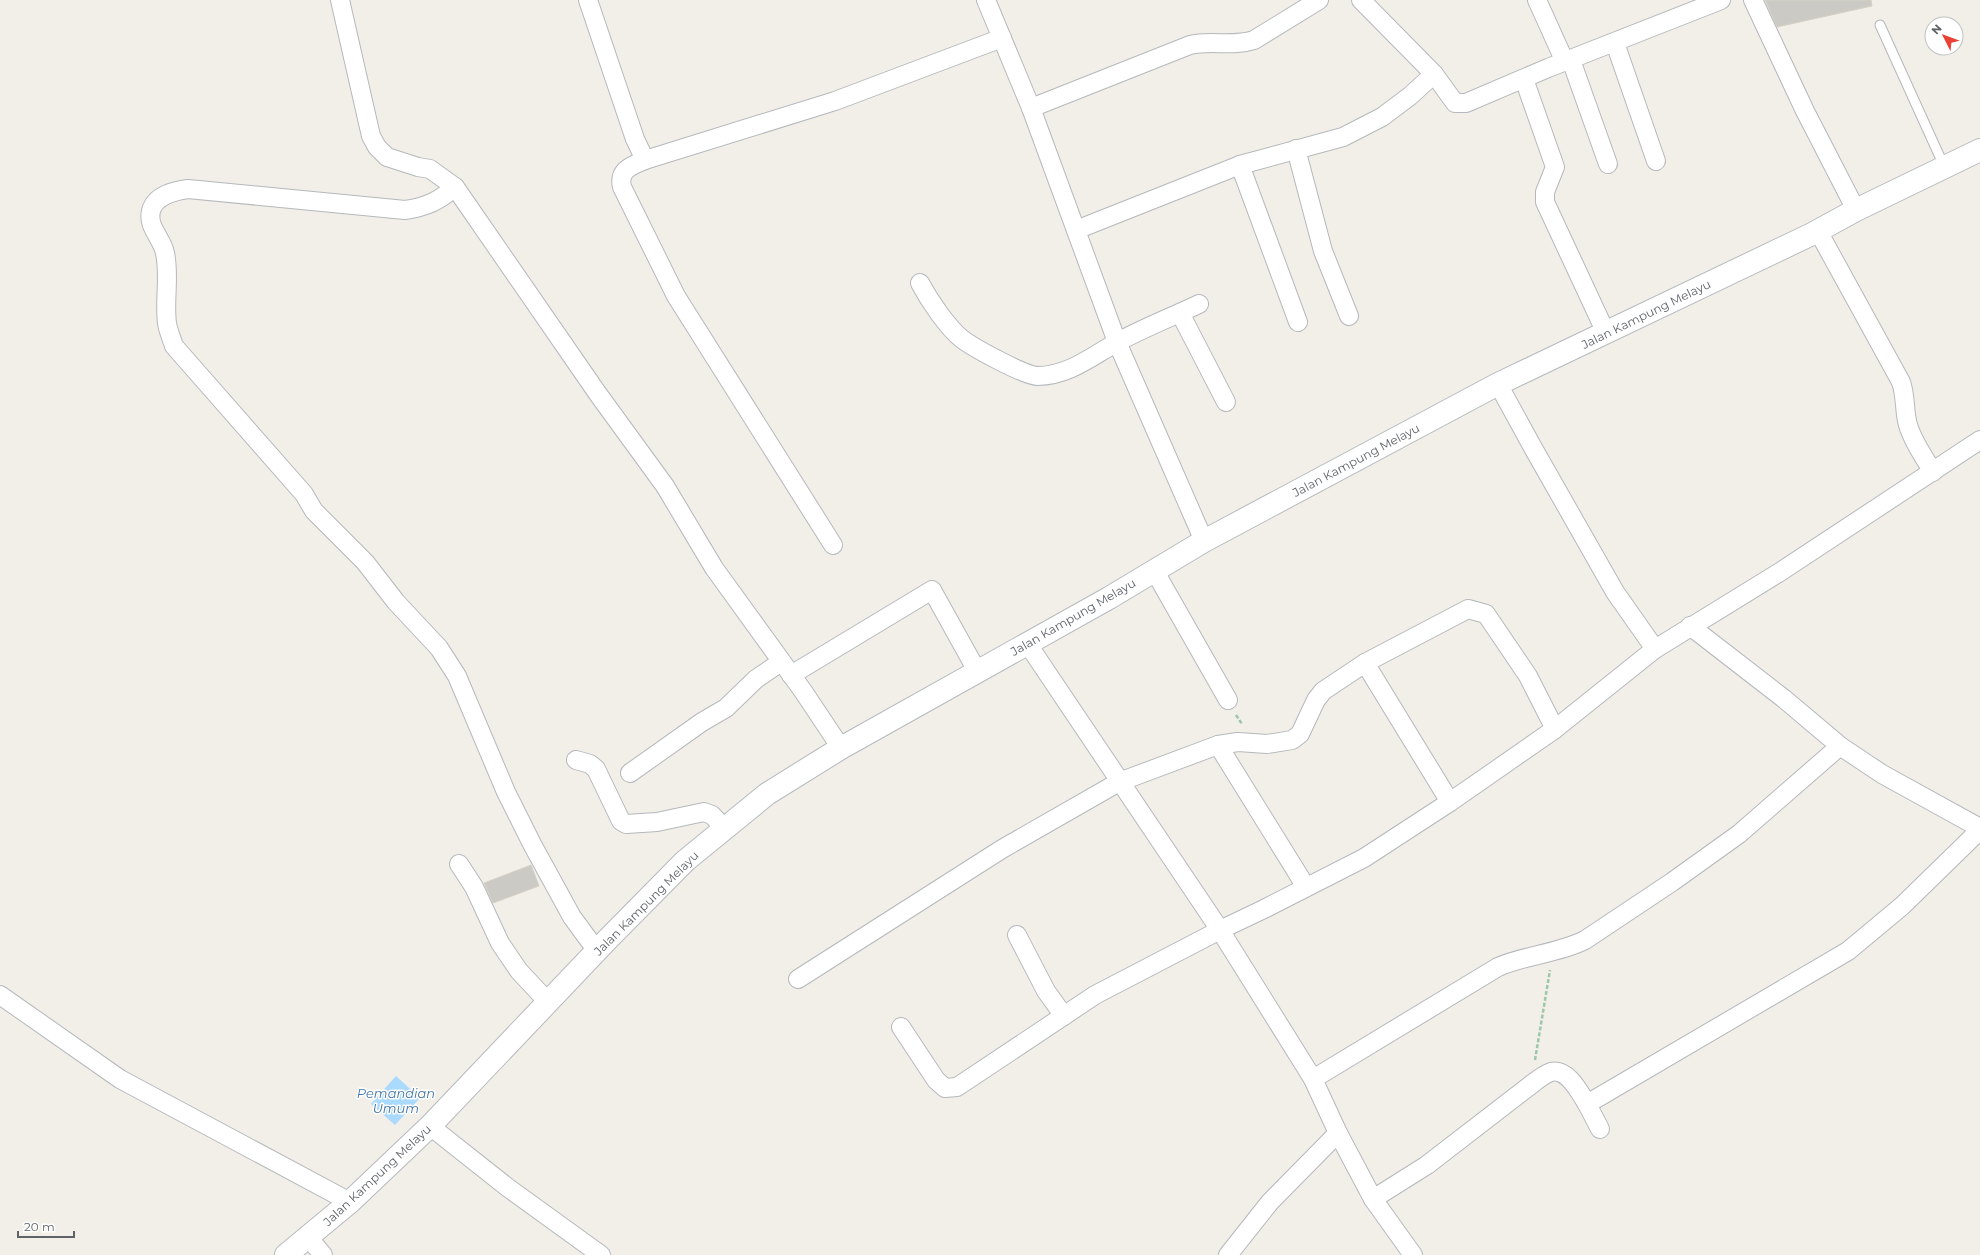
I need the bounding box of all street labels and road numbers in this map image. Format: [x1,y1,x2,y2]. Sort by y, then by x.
street label: Jalan Kampung Melayu [1578,276,1713,352]
street label: Jalan Kampung Melayu [1289,420,1422,500]
street label: Jalan Kampung Melayu [1007,575,1138,659]
street label: Jalan Kampung Melayu [590,848,701,959]
street label: Jalan Kampung Melayu [319,1121,434,1230]

